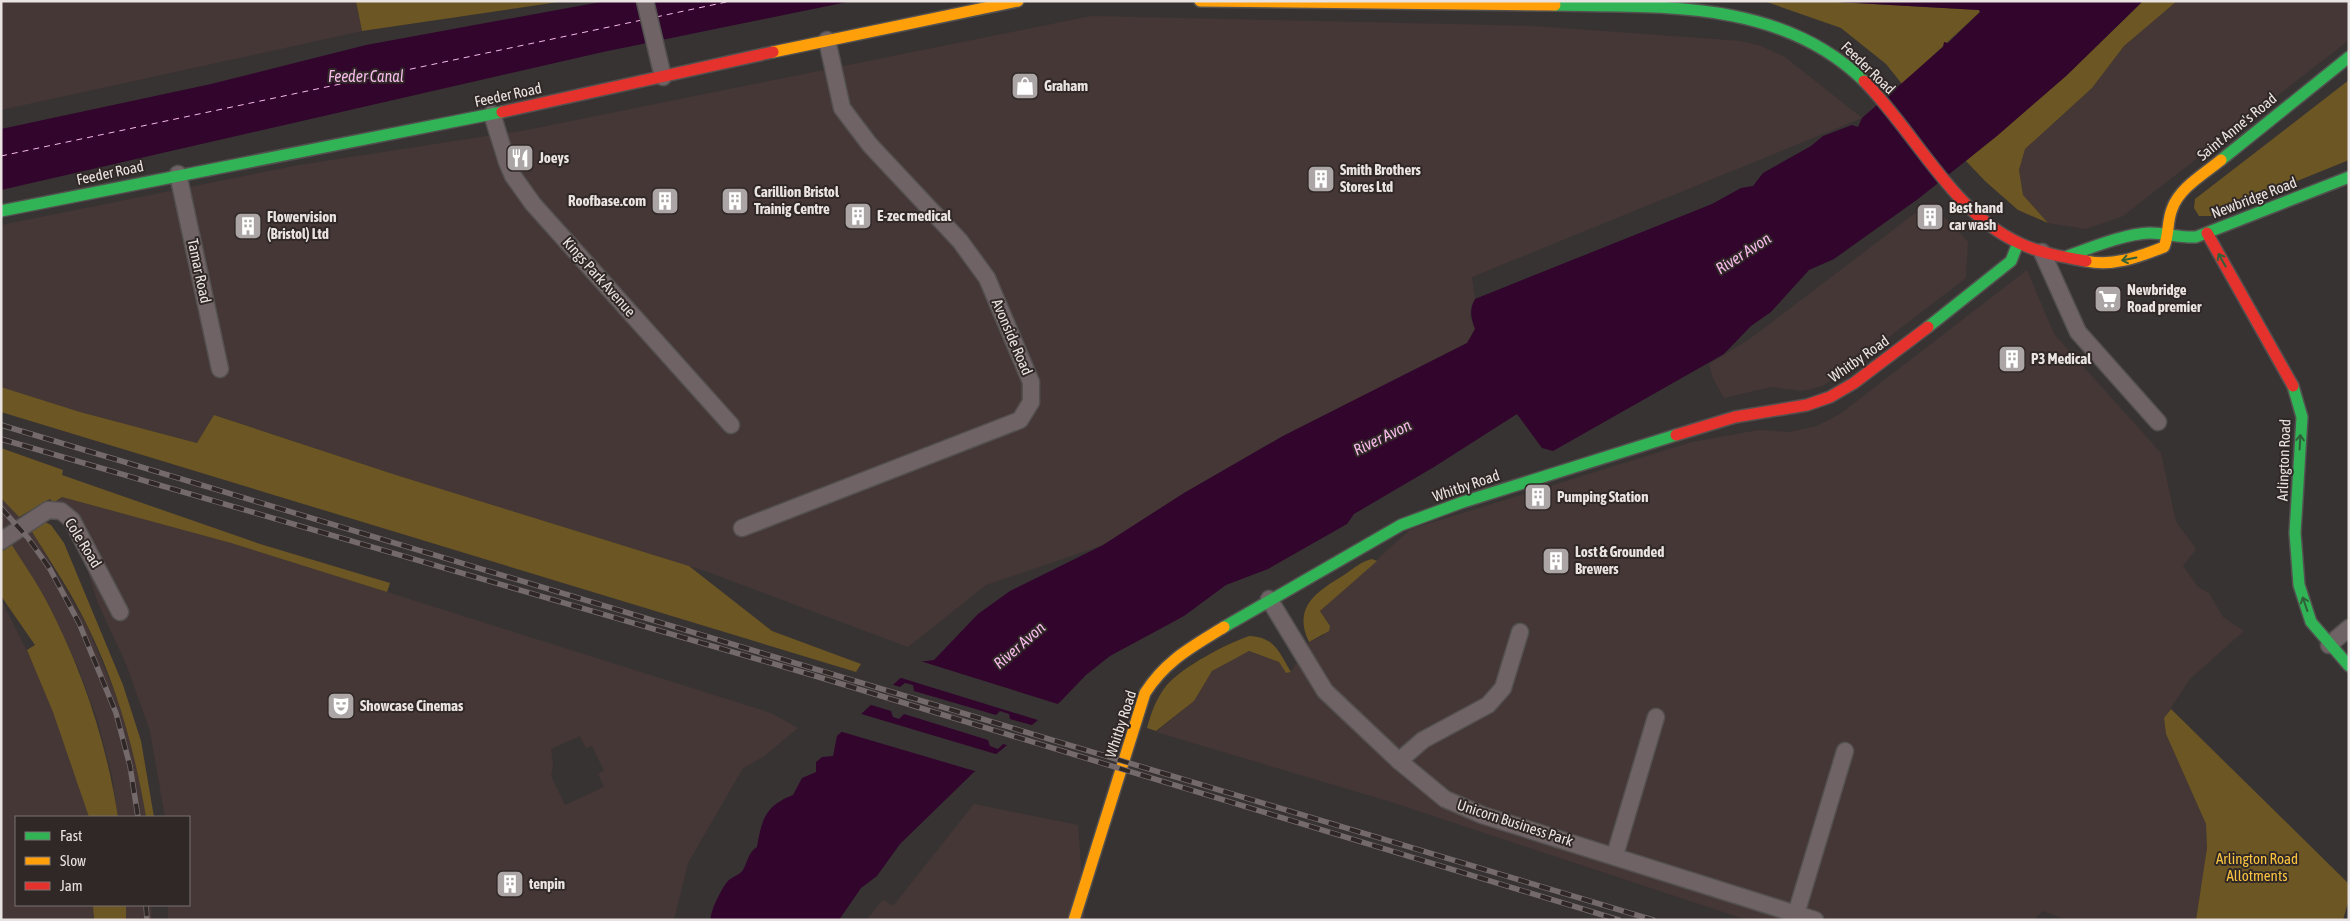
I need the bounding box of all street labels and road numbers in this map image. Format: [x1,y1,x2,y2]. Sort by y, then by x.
street label: Feeder Road [1838,38,1899,97]
street label: Feeder Road [473,79,543,110]
street label: Saint Anne's Road [2194,89,2280,164]
street label: Feeder Road [75,157,145,188]
street label: Newbridge Road [2209,173,2299,222]
street label: Kings Park Avenue [559,234,639,320]
street label: Tamar Road [184,237,215,305]
street label: Avonside Road [989,296,1036,377]
street label: Whitby Road [1825,332,1892,386]
street label: Arlington Road [2274,419,2293,501]
street label: Whitby Road [1430,466,1502,505]
street label: Cole Road [62,515,105,571]
street label: Whitby Road [1102,688,1139,760]
street label: Unicorn Business Park [1455,796,1576,849]

